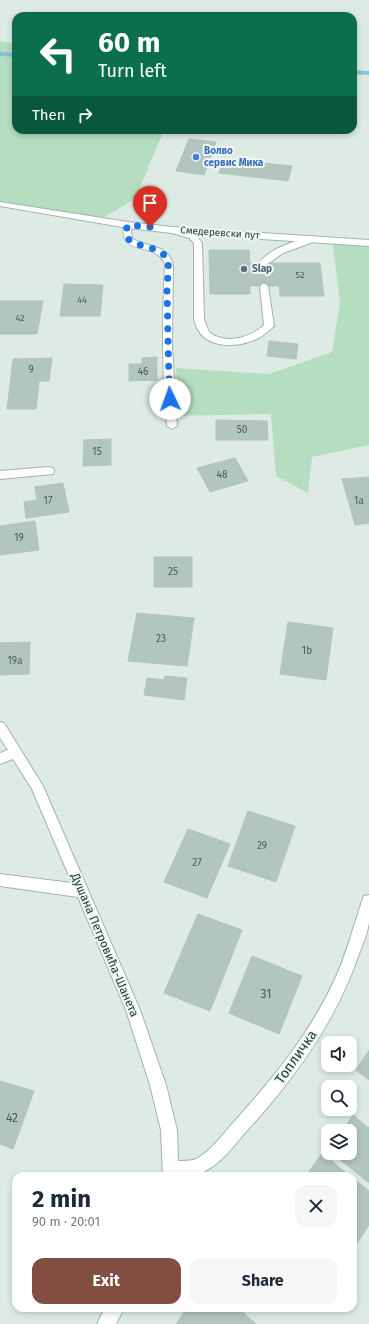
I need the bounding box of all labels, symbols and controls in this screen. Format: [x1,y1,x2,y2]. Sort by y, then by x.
text: 60 m [98,26,160,59]
icon: left [32,28,84,80]
text: Turn left [98,60,167,82]
icon: right [74,104,96,126]
text: Then [32,106,66,124]
place label: Волво сервис Мика [204,145,264,169]
marker: Волво сервис Мика [191,152,201,162]
pin [133,186,167,227]
icon: arrive [139,192,161,214]
street label: Смедеревски пут [180,224,261,242]
place label: Slap [252,263,272,275]
marker: Slap [239,264,249,274]
house number: 52 [296,270,304,280]
house number: 44 [77,295,87,305]
house number: 42 [15,313,25,323]
house number: 9 [28,364,34,376]
house number: 46 [138,366,148,378]
position arrow [149,378,191,420]
house number: 50 [237,424,248,436]
house number: 15 [92,446,102,458]
house number: 48 [217,469,228,481]
house number: 17 [44,495,53,507]
house number: 1a [354,495,364,507]
house number: 19 [14,532,24,544]
house number: 25 [168,566,178,578]
house number: 23 [156,633,166,645]
house number: 1b [302,645,312,657]
house number: 19a [8,655,22,667]
house number: 29 [257,840,267,852]
house number: 27 [192,857,202,869]
street label: Душана Петровића-Шанета [68,870,142,1019]
house number: 31 [261,987,271,1001]
street label: Топличка [271,1027,321,1087]
map controls [321,1036,357,1160]
button: sound [321,1036,357,1072]
button: search [321,1080,357,1116]
house number: 42 [6,1111,18,1125]
button: layers [321,1124,357,1160]
text: 2 min [32,1185,91,1213]
button: close [295,1185,337,1227]
text: 90 m · 20:01 [32,1214,100,1229]
button: Exit [32,1258,181,1304]
button: Share [189,1258,337,1304]

